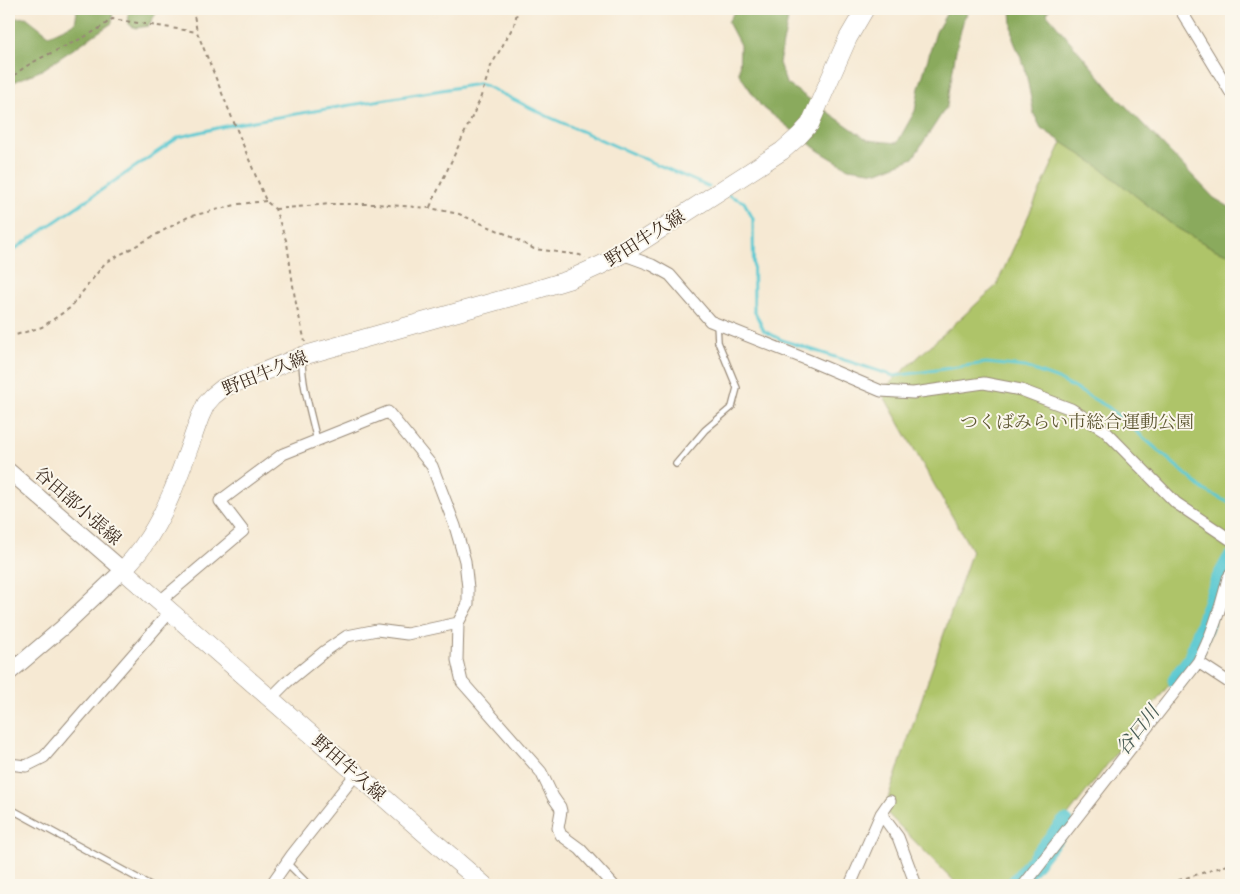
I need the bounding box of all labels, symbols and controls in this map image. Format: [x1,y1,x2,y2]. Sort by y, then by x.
street label: 野田牛久線 [601,205,689,271]
street label: 野田牛久線 [219,346,311,400]
park label: つくばみらい市総合運動公園 [960,411,1194,433]
street label: 谷田部小張線 [30,462,126,550]
water label: 谷口川 [1111,699,1165,760]
street label: 野田牛久線 [308,730,390,806]

